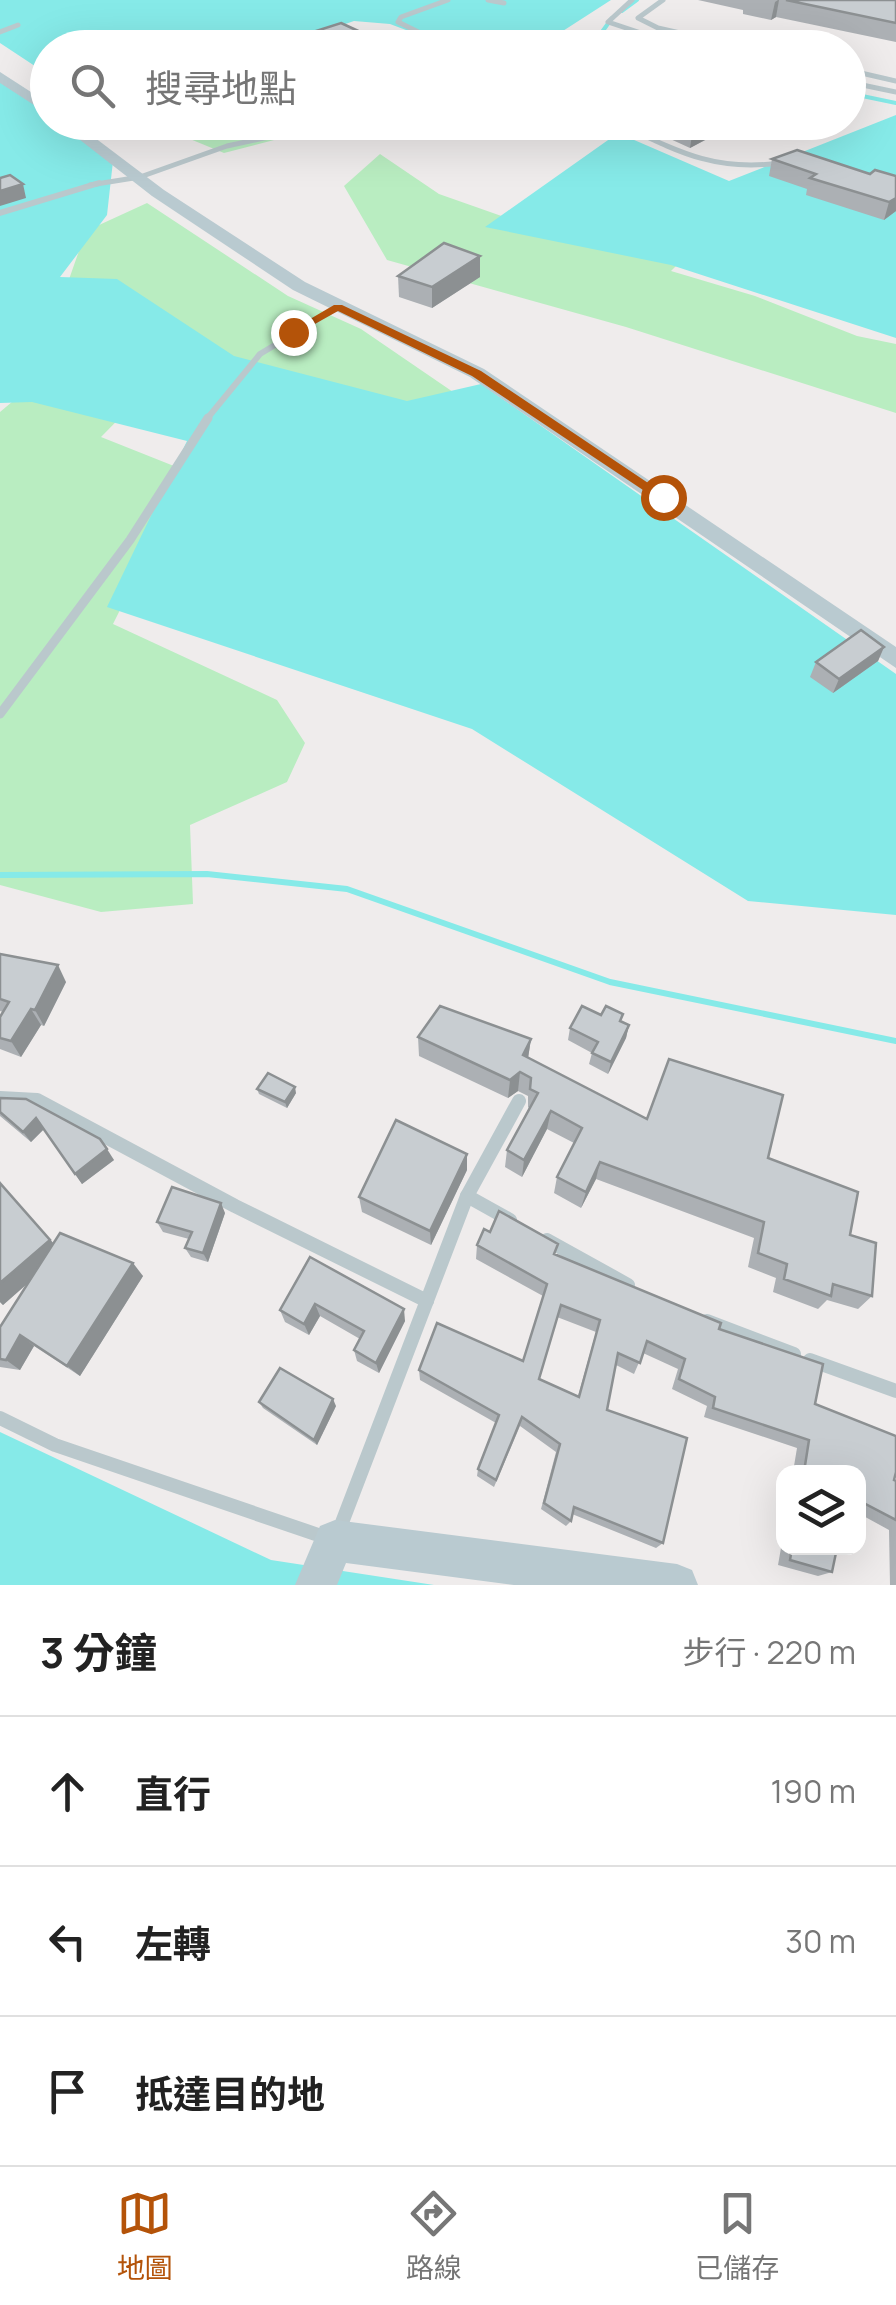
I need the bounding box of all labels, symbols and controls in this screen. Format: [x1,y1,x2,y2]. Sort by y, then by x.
search box [30,30,866,140]
icon: search [65,58,120,113]
text: 搜尋地點 [145,61,297,113]
route end [271,310,317,356]
route start [641,475,687,521]
map controls [776,1465,866,1555]
button: layers [776,1465,866,1555]
text: 3 分鐘 [40,1623,157,1681]
text: 步行 · 220 m [682,1630,856,1674]
icon: ahead [40,1764,95,1819]
text: 直行 [135,1767,211,1819]
text: 190 m [771,1769,856,1813]
icon: left [40,1914,95,1969]
text: 左轉 [135,1917,211,1969]
text: 30 m [785,1919,856,1963]
icon: arrive [40,2064,95,2119]
text: 抵達目的地 [135,2067,325,2119]
tab: 地圖 [117,2186,173,2286]
tab: 路線 [406,2186,462,2286]
tab: 已儲存 [695,2186,779,2286]

